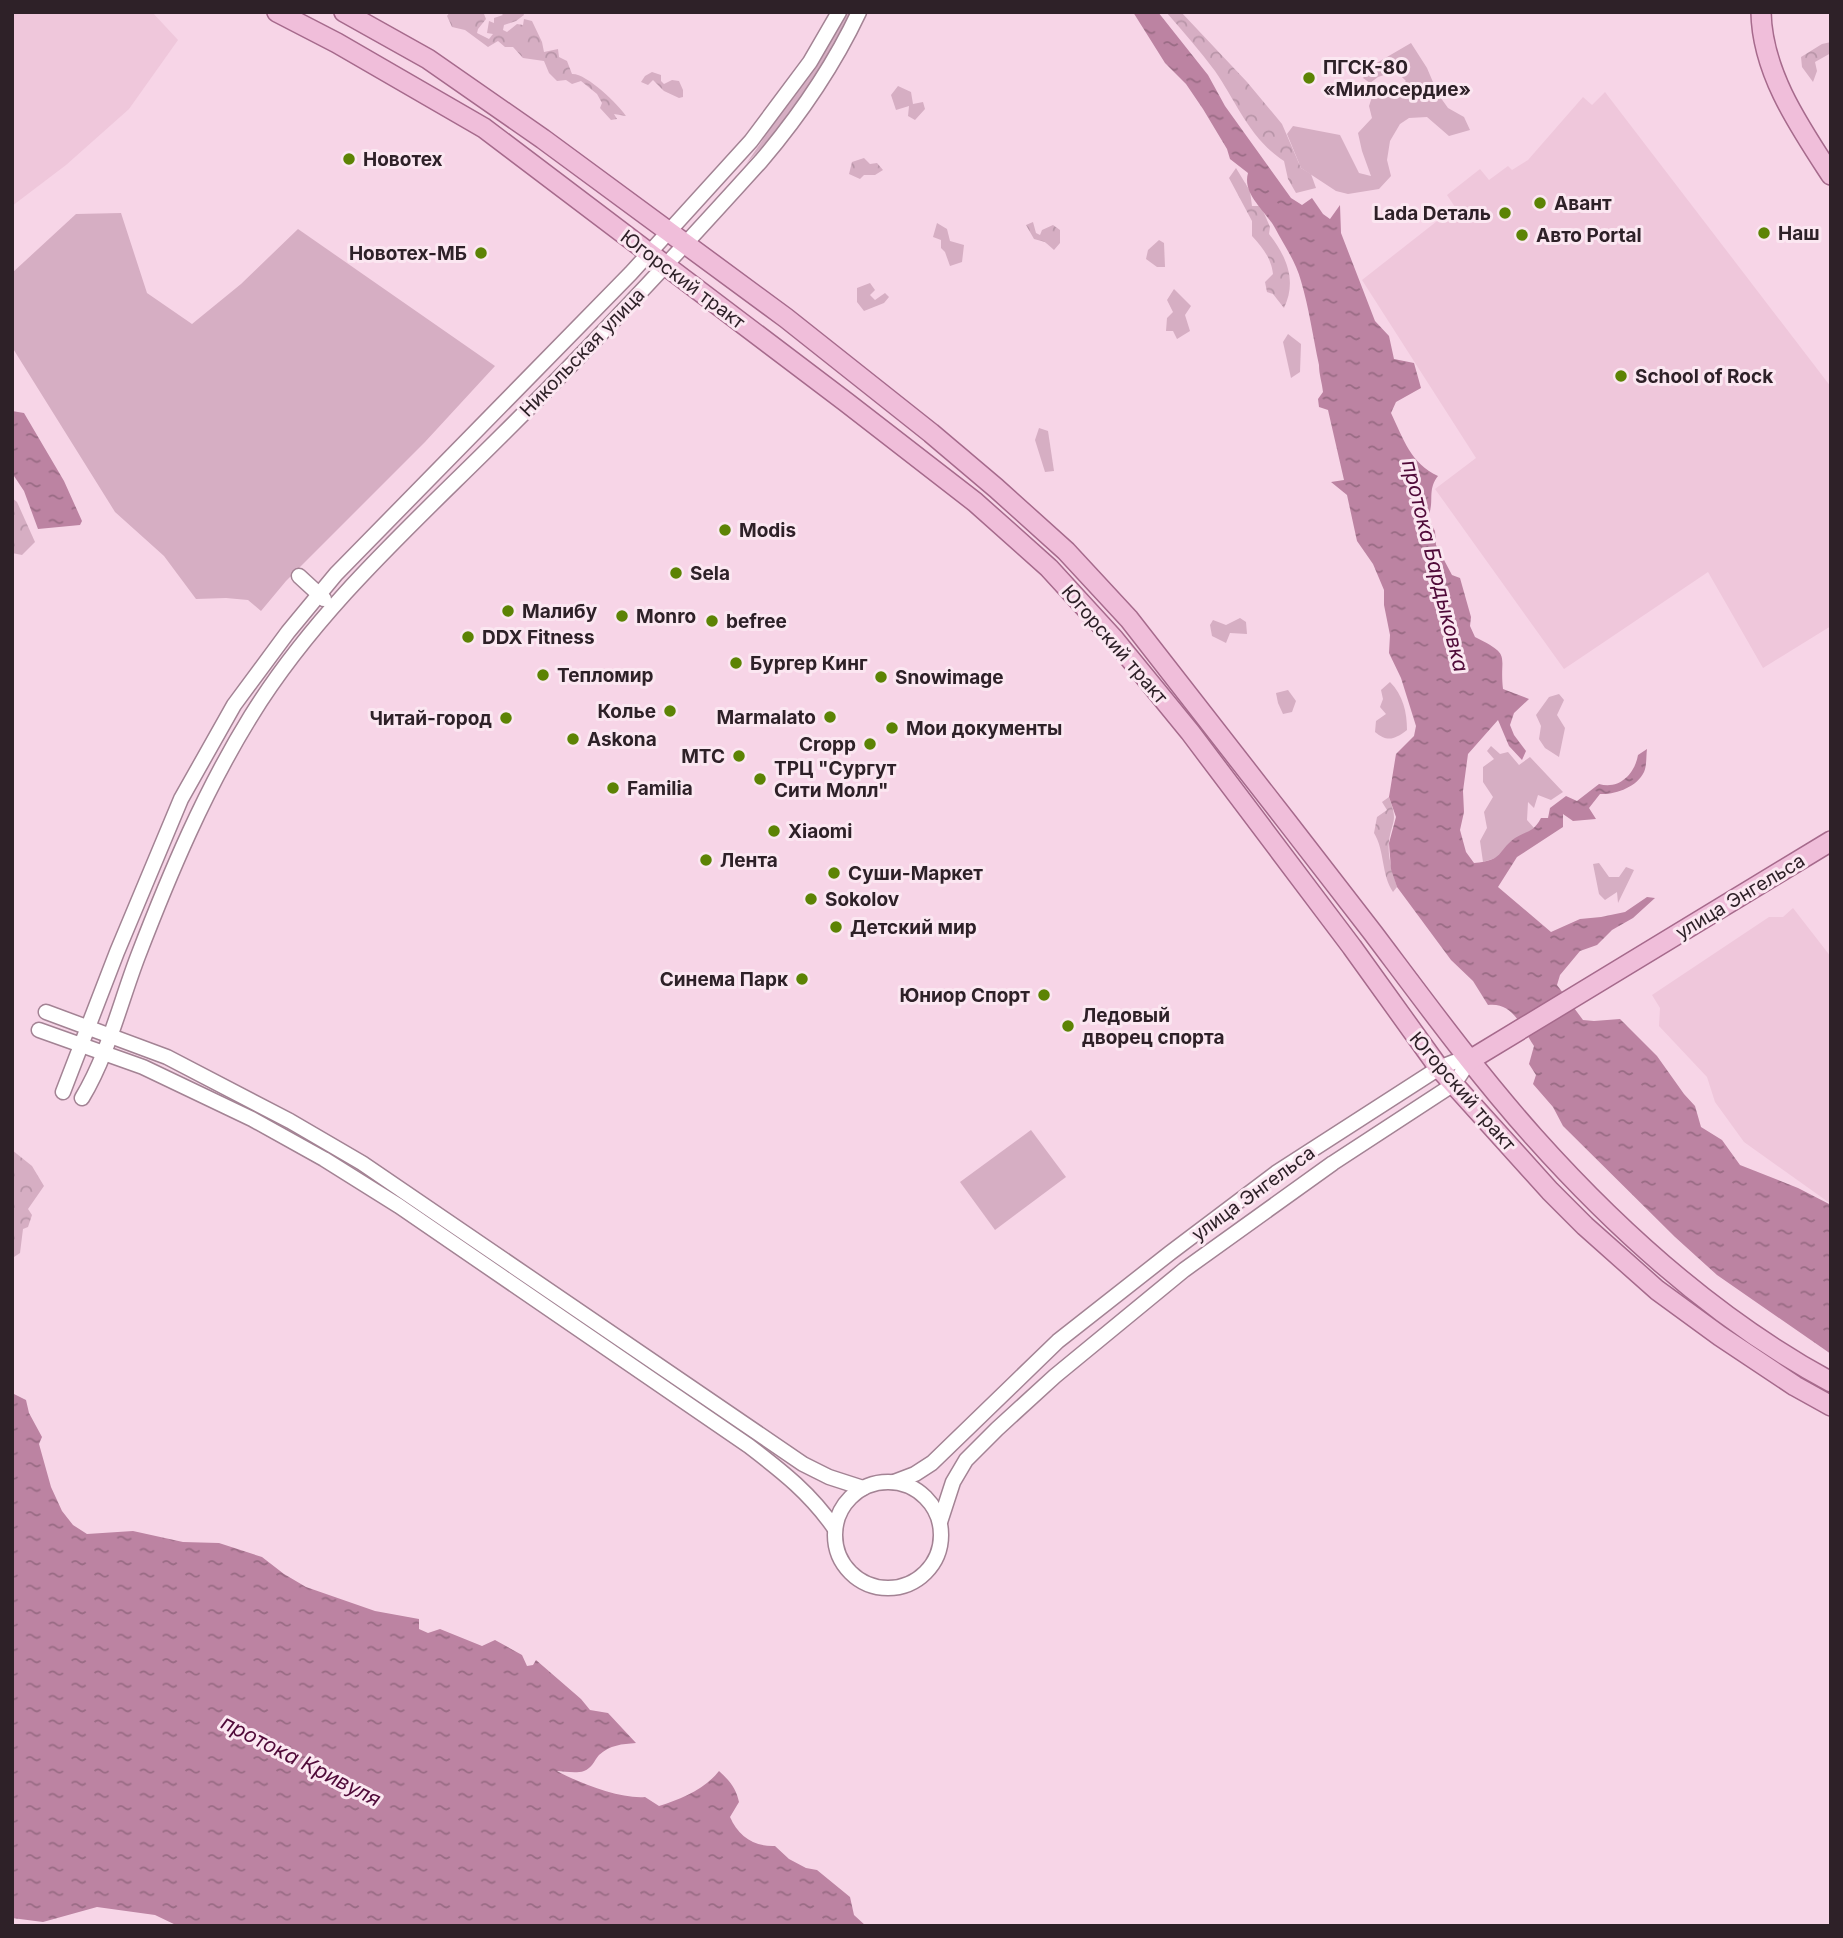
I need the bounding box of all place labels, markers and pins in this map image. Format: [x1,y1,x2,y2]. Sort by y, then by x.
place label: ПГСК-80 «Милосердие» [1323,56,1471,101]
marker: ПГСК-80 «Милосердие» [1301,70,1317,86]
place label: Новотех [363,148,443,171]
marker: Новотех [341,151,357,167]
place label: Авант [1554,192,1612,215]
marker: Авант [1532,195,1548,211]
place label: Lada Dеталь [1374,202,1491,225]
marker: Lada Dеталь [1497,205,1513,221]
place label: Наш [1778,222,1820,245]
place label: Авто Portal [1536,224,1642,247]
marker: Наш [1756,225,1772,241]
marker: Авто Portal [1514,227,1530,243]
place label: Новотех-МБ [349,242,467,265]
marker: Новотех-МБ [473,245,489,261]
place label: School of Rock [1635,365,1773,388]
marker: School of Rock [1613,368,1629,384]
place label: Modis [739,519,796,542]
marker: Modis [717,522,733,538]
place label: Sela [690,562,730,585]
marker: Sela [668,565,684,581]
place label: Малибу [522,600,598,623]
marker: Малибу [500,603,516,619]
place label: Monro [636,605,696,628]
marker: Monro [614,608,630,624]
place label: befree [726,610,787,633]
marker: befree [704,613,720,629]
place label: DDX Fitness [482,626,595,649]
marker: DDX Fitness [460,629,476,645]
place label: Бургер Кинг [750,652,868,675]
marker: Бургер Кинг [728,655,744,671]
place label: Тепломир [557,664,654,687]
place label: Snowimage [895,666,1004,689]
marker: Тепломир [535,667,551,683]
marker: Snowimage [873,669,889,685]
place label: Колье [597,700,656,723]
marker: Колье [662,703,678,719]
place label: Marmalato [716,706,816,729]
place label: Читай-город [369,707,492,730]
marker: Marmalato [822,709,838,725]
marker: Читай-город [498,710,514,726]
place label: Мои документы [906,717,1062,740]
marker: Мои документы [884,720,900,736]
place label: Askona [587,728,657,751]
marker: Askona [565,731,581,747]
place label: Cropp [799,733,856,756]
marker: Cropp [862,736,878,752]
place label: МТС [681,745,725,768]
marker: МТС [731,748,747,764]
place label: ТРЦ "Сургут Сити Молл" [774,757,897,802]
marker: ТРЦ "Сургут Сити Молл" [752,771,768,787]
place label: Familia [627,777,693,800]
marker: Familia [605,780,621,796]
place label: Xiaomi [788,820,852,843]
marker: Xiaomi [766,823,782,839]
place label: Лента [720,849,778,872]
marker: Лента [698,852,714,868]
place label: Суши-Маркет [848,862,983,885]
marker: Суши-Маркет [826,865,842,881]
place label: Sokolov [825,888,900,911]
marker: Sokolov [803,891,819,907]
place label: Детский мир [850,916,977,939]
marker: Детский мир [828,919,844,935]
place label: Синема Парк [660,968,788,991]
marker: Синема Парк [794,971,810,987]
place label: Юниор Спорт [899,984,1030,1007]
marker: Юниор Спорт [1036,987,1052,1003]
place label: Ледовый дворец спорта [1082,1004,1224,1049]
marker: Ледовый дворец спорта [1060,1018,1076,1034]

